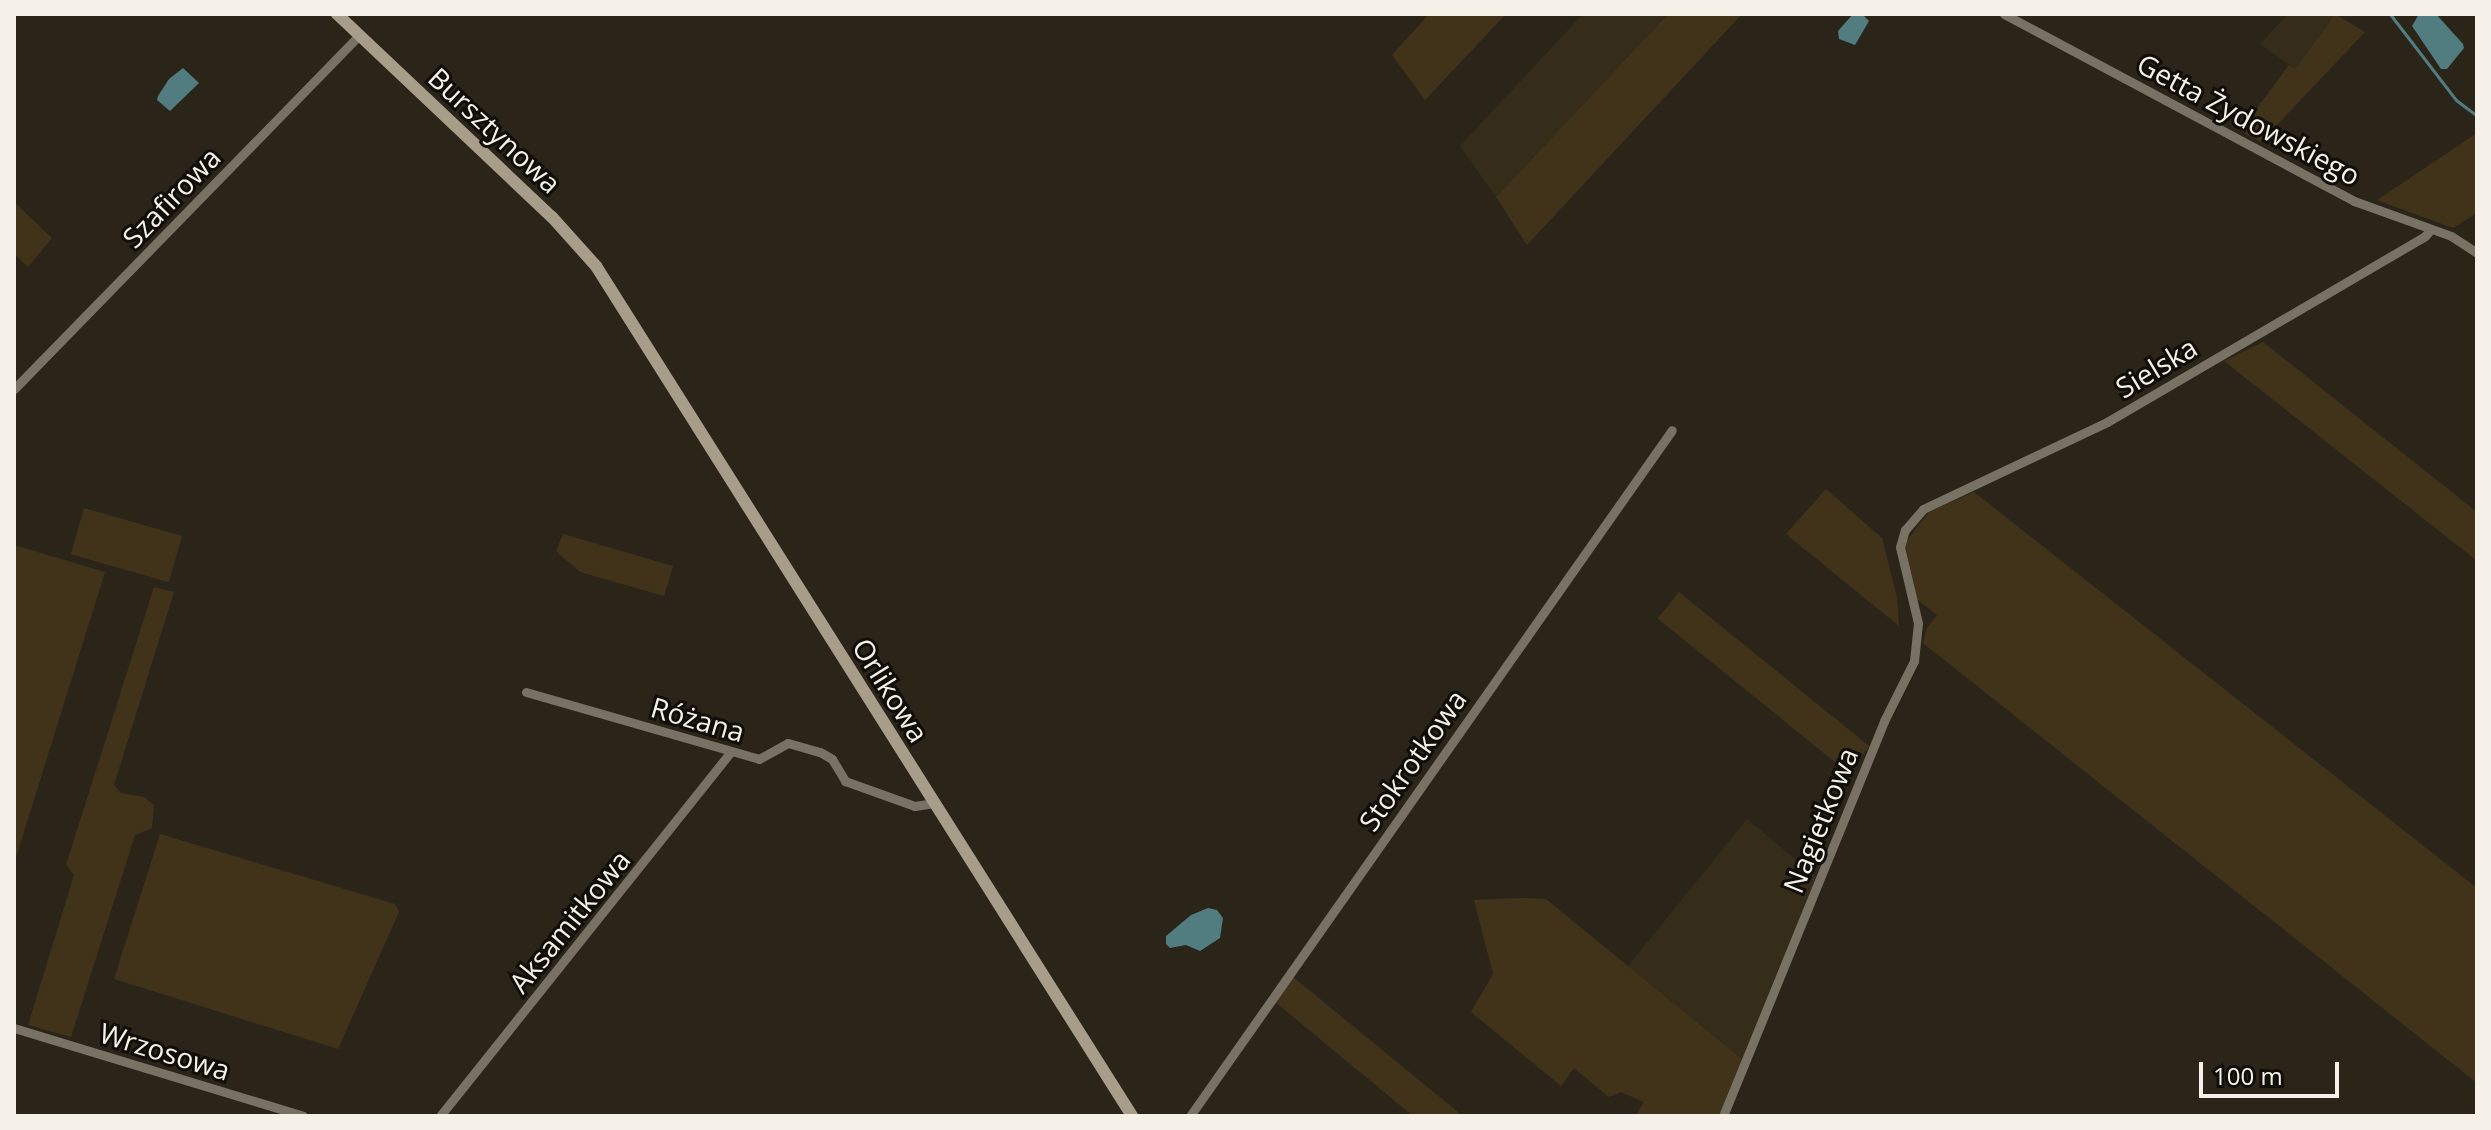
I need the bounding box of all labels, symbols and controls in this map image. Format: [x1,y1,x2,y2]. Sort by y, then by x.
street label: Getta Żydowskiego [2132,46,2366,192]
street label: Bursztynowa [422,60,568,200]
street label: Szafirowa [115,140,227,254]
street label: Sielska [2109,330,2203,404]
street label: Orlikowa [846,632,936,748]
street label: Stokrotkowa [1351,683,1473,837]
street label: Różana [647,690,749,748]
street label: Nagietkowa [1776,743,1864,897]
street label: Aksamitkowa [501,843,637,999]
street label: Wrzosowa [96,1015,234,1087]
scale bar [2203,1046,2343,1096]
text: 100 m [2213,1059,2283,1092]

